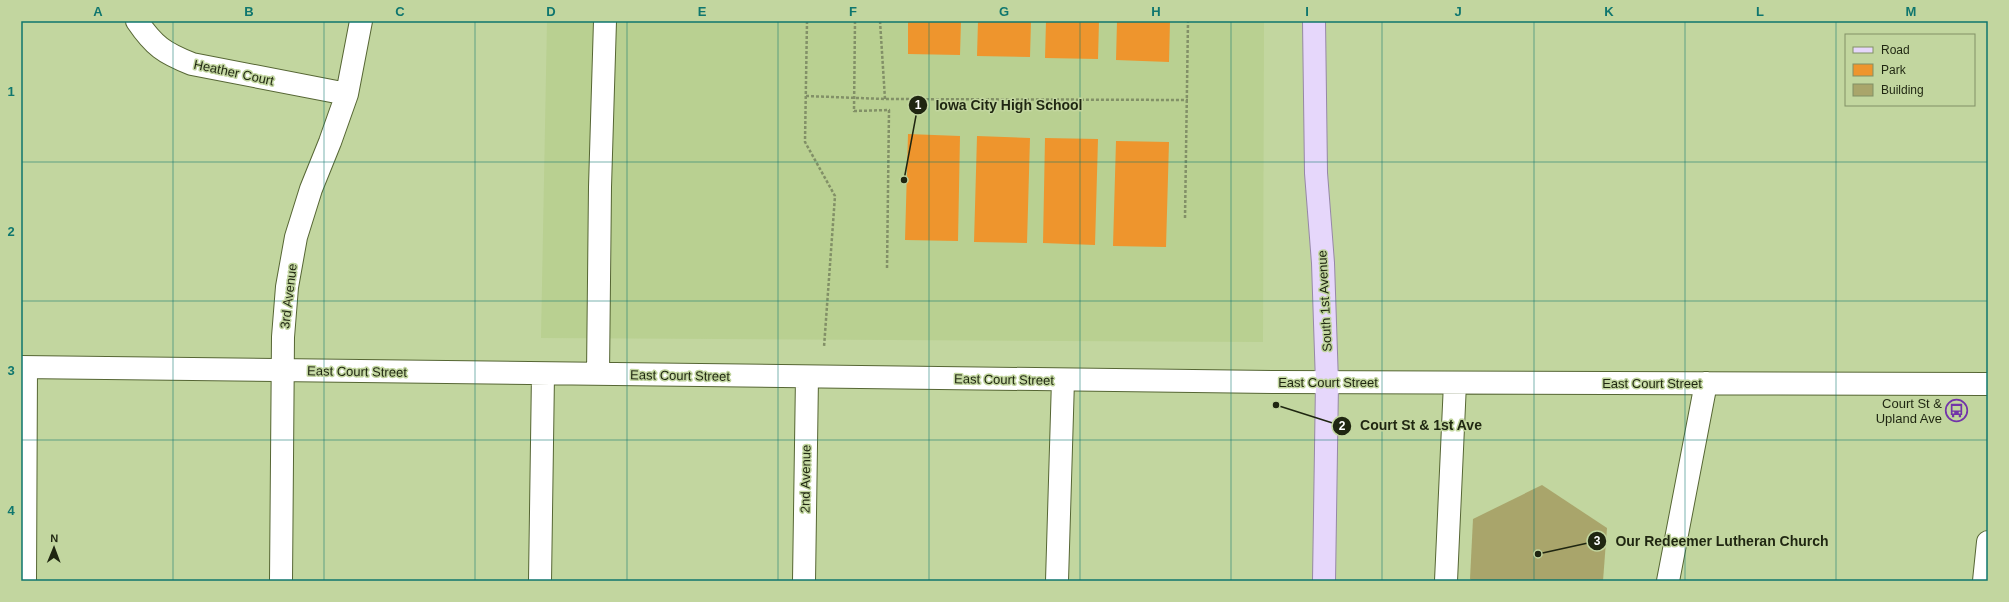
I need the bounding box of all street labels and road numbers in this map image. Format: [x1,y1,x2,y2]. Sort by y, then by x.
street label: Heather Court [192,57,276,88]
street label: South 1st Avenue [1314,250,1335,352]
street label: 3rd Avenue [277,263,300,330]
street label: East Court Street [307,363,407,380]
street label: East Court Street [630,367,730,384]
street label: East Court Street [954,371,1054,388]
street label: East Court Street [1278,375,1378,390]
street label: East Court Street [1602,376,1702,391]
street label: 2nd Avenue [797,445,814,513]

